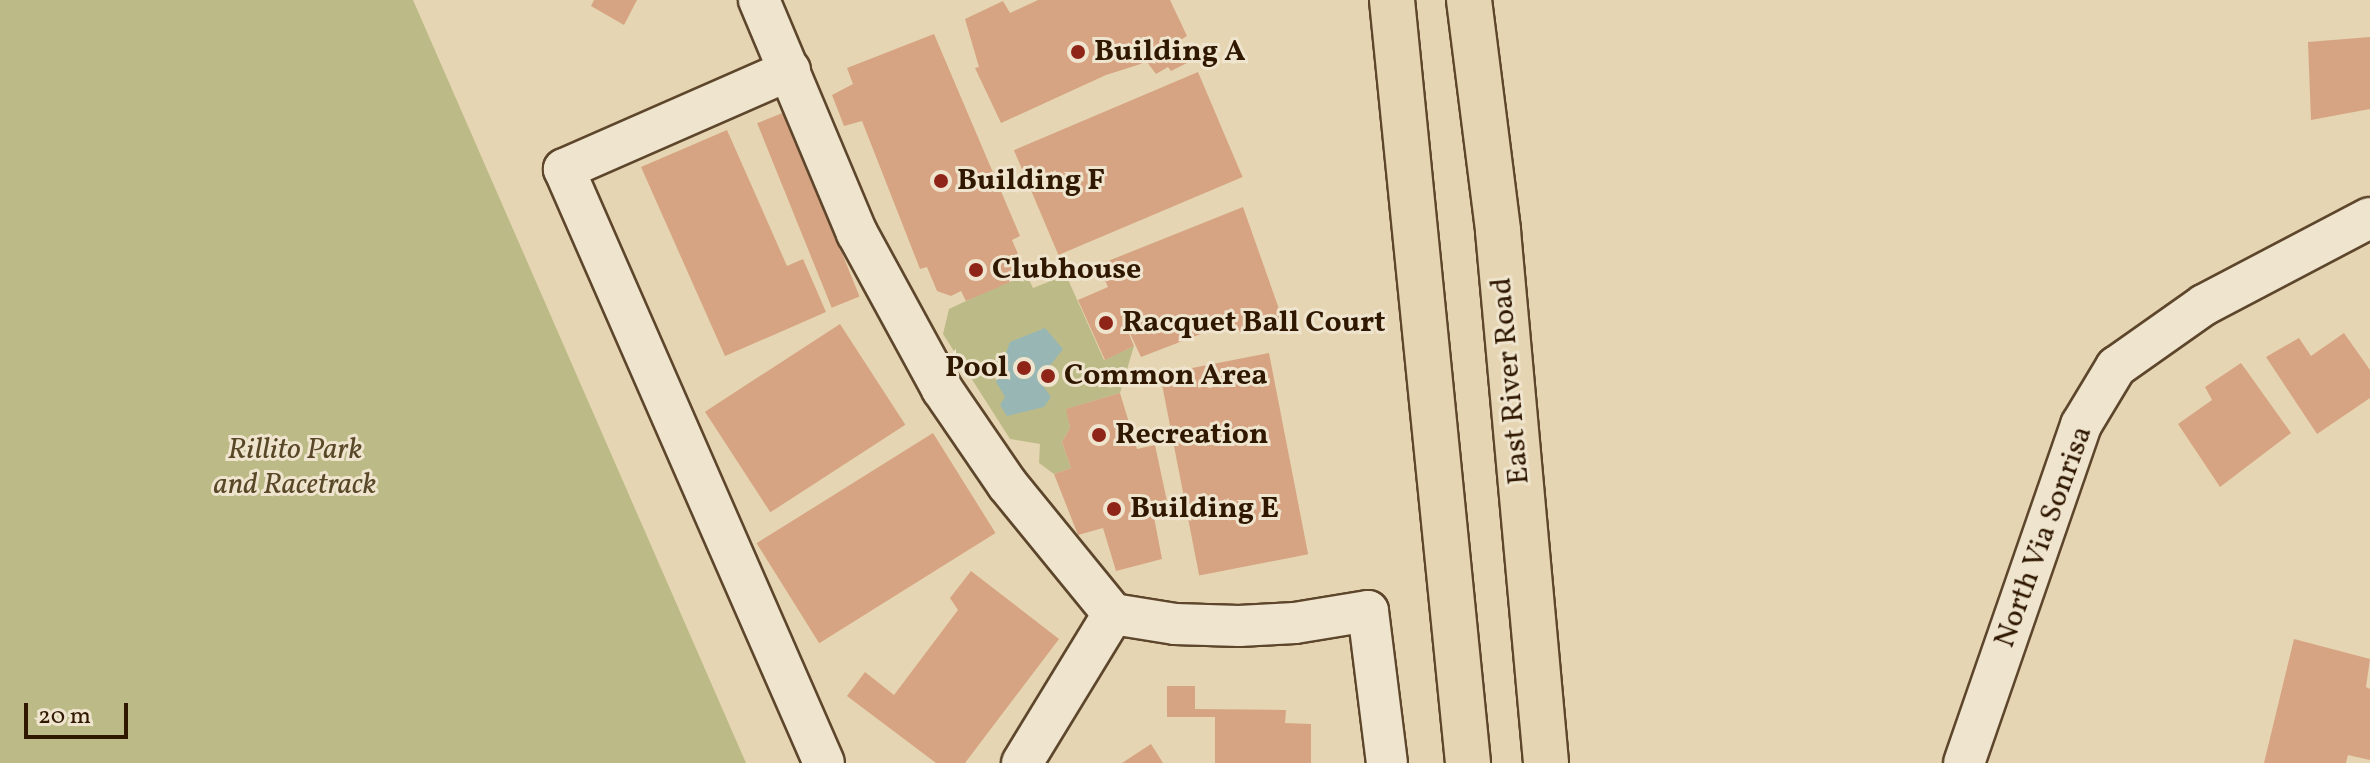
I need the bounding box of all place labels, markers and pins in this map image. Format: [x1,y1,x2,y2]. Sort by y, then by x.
place label: Building A [1094,34,1246,70]
marker: Building A [1069,43,1087,61]
place label: Building F [957,163,1105,199]
marker: Building F [932,172,950,190]
place label: Clubhouse [992,252,1141,288]
marker: Clubhouse [967,261,985,279]
place label: Racquet Ball Court [1122,305,1385,341]
marker: Racquet Ball Court [1097,314,1115,332]
place label: Pool [945,350,1008,386]
place label: Common Area [1064,358,1268,394]
marker: Pool [1015,359,1033,377]
marker: Common Area [1039,367,1057,385]
place label: Recreation [1115,417,1269,453]
marker: Recreation [1090,426,1108,444]
place label: Building E [1130,491,1279,527]
marker: Building E [1105,500,1123,518]

